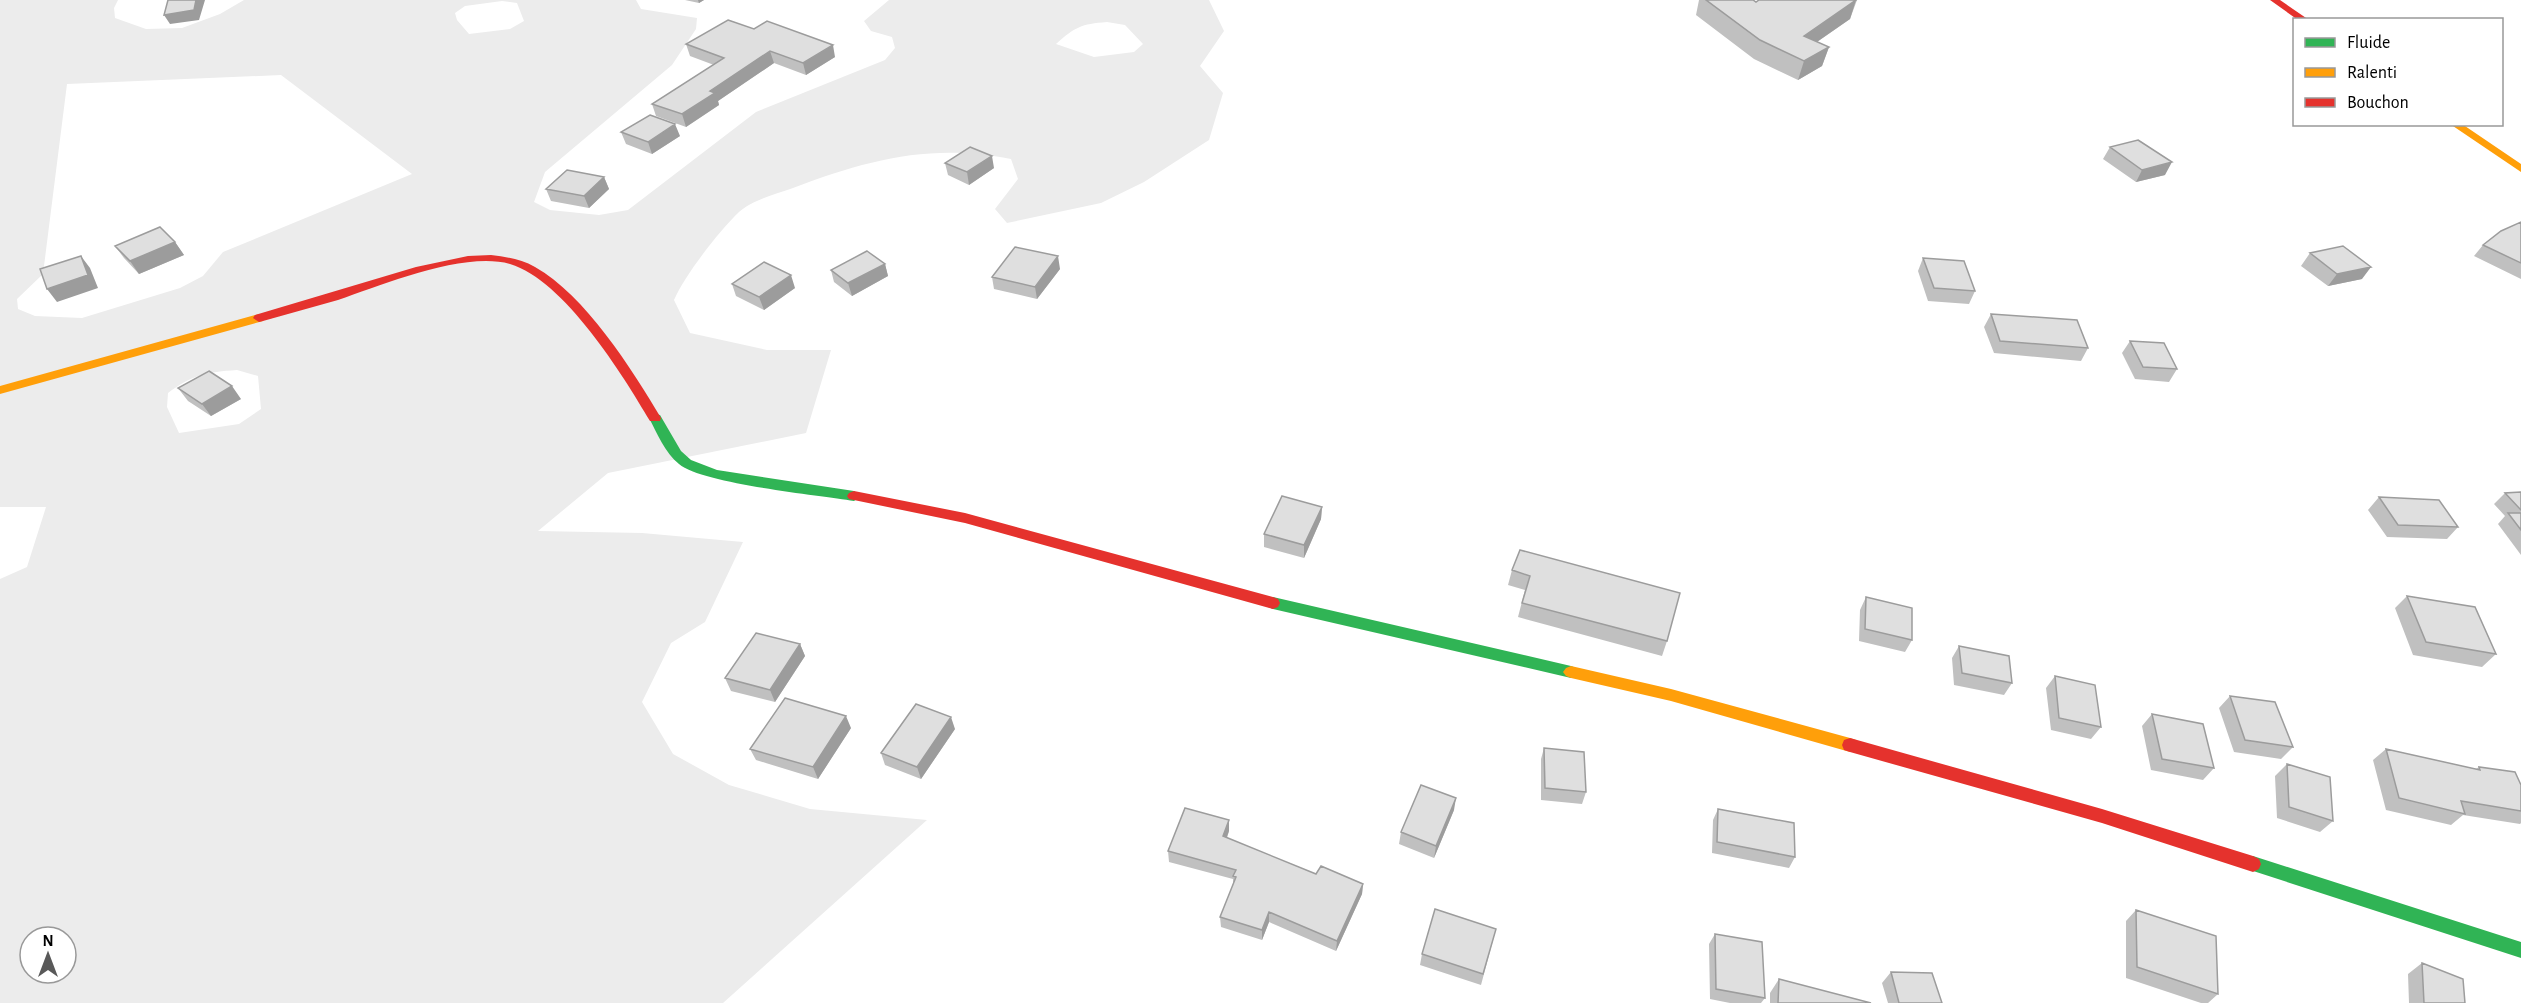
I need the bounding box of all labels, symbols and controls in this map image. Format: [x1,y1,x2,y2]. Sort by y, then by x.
legend [2293,18,2503,126]
text: Fluide [2347,34,2390,52]
text: Ralenti [2347,64,2397,82]
text: Bouchon [2347,94,2409,112]
north arrow [18,925,78,985]
text: N [42,933,54,949]

